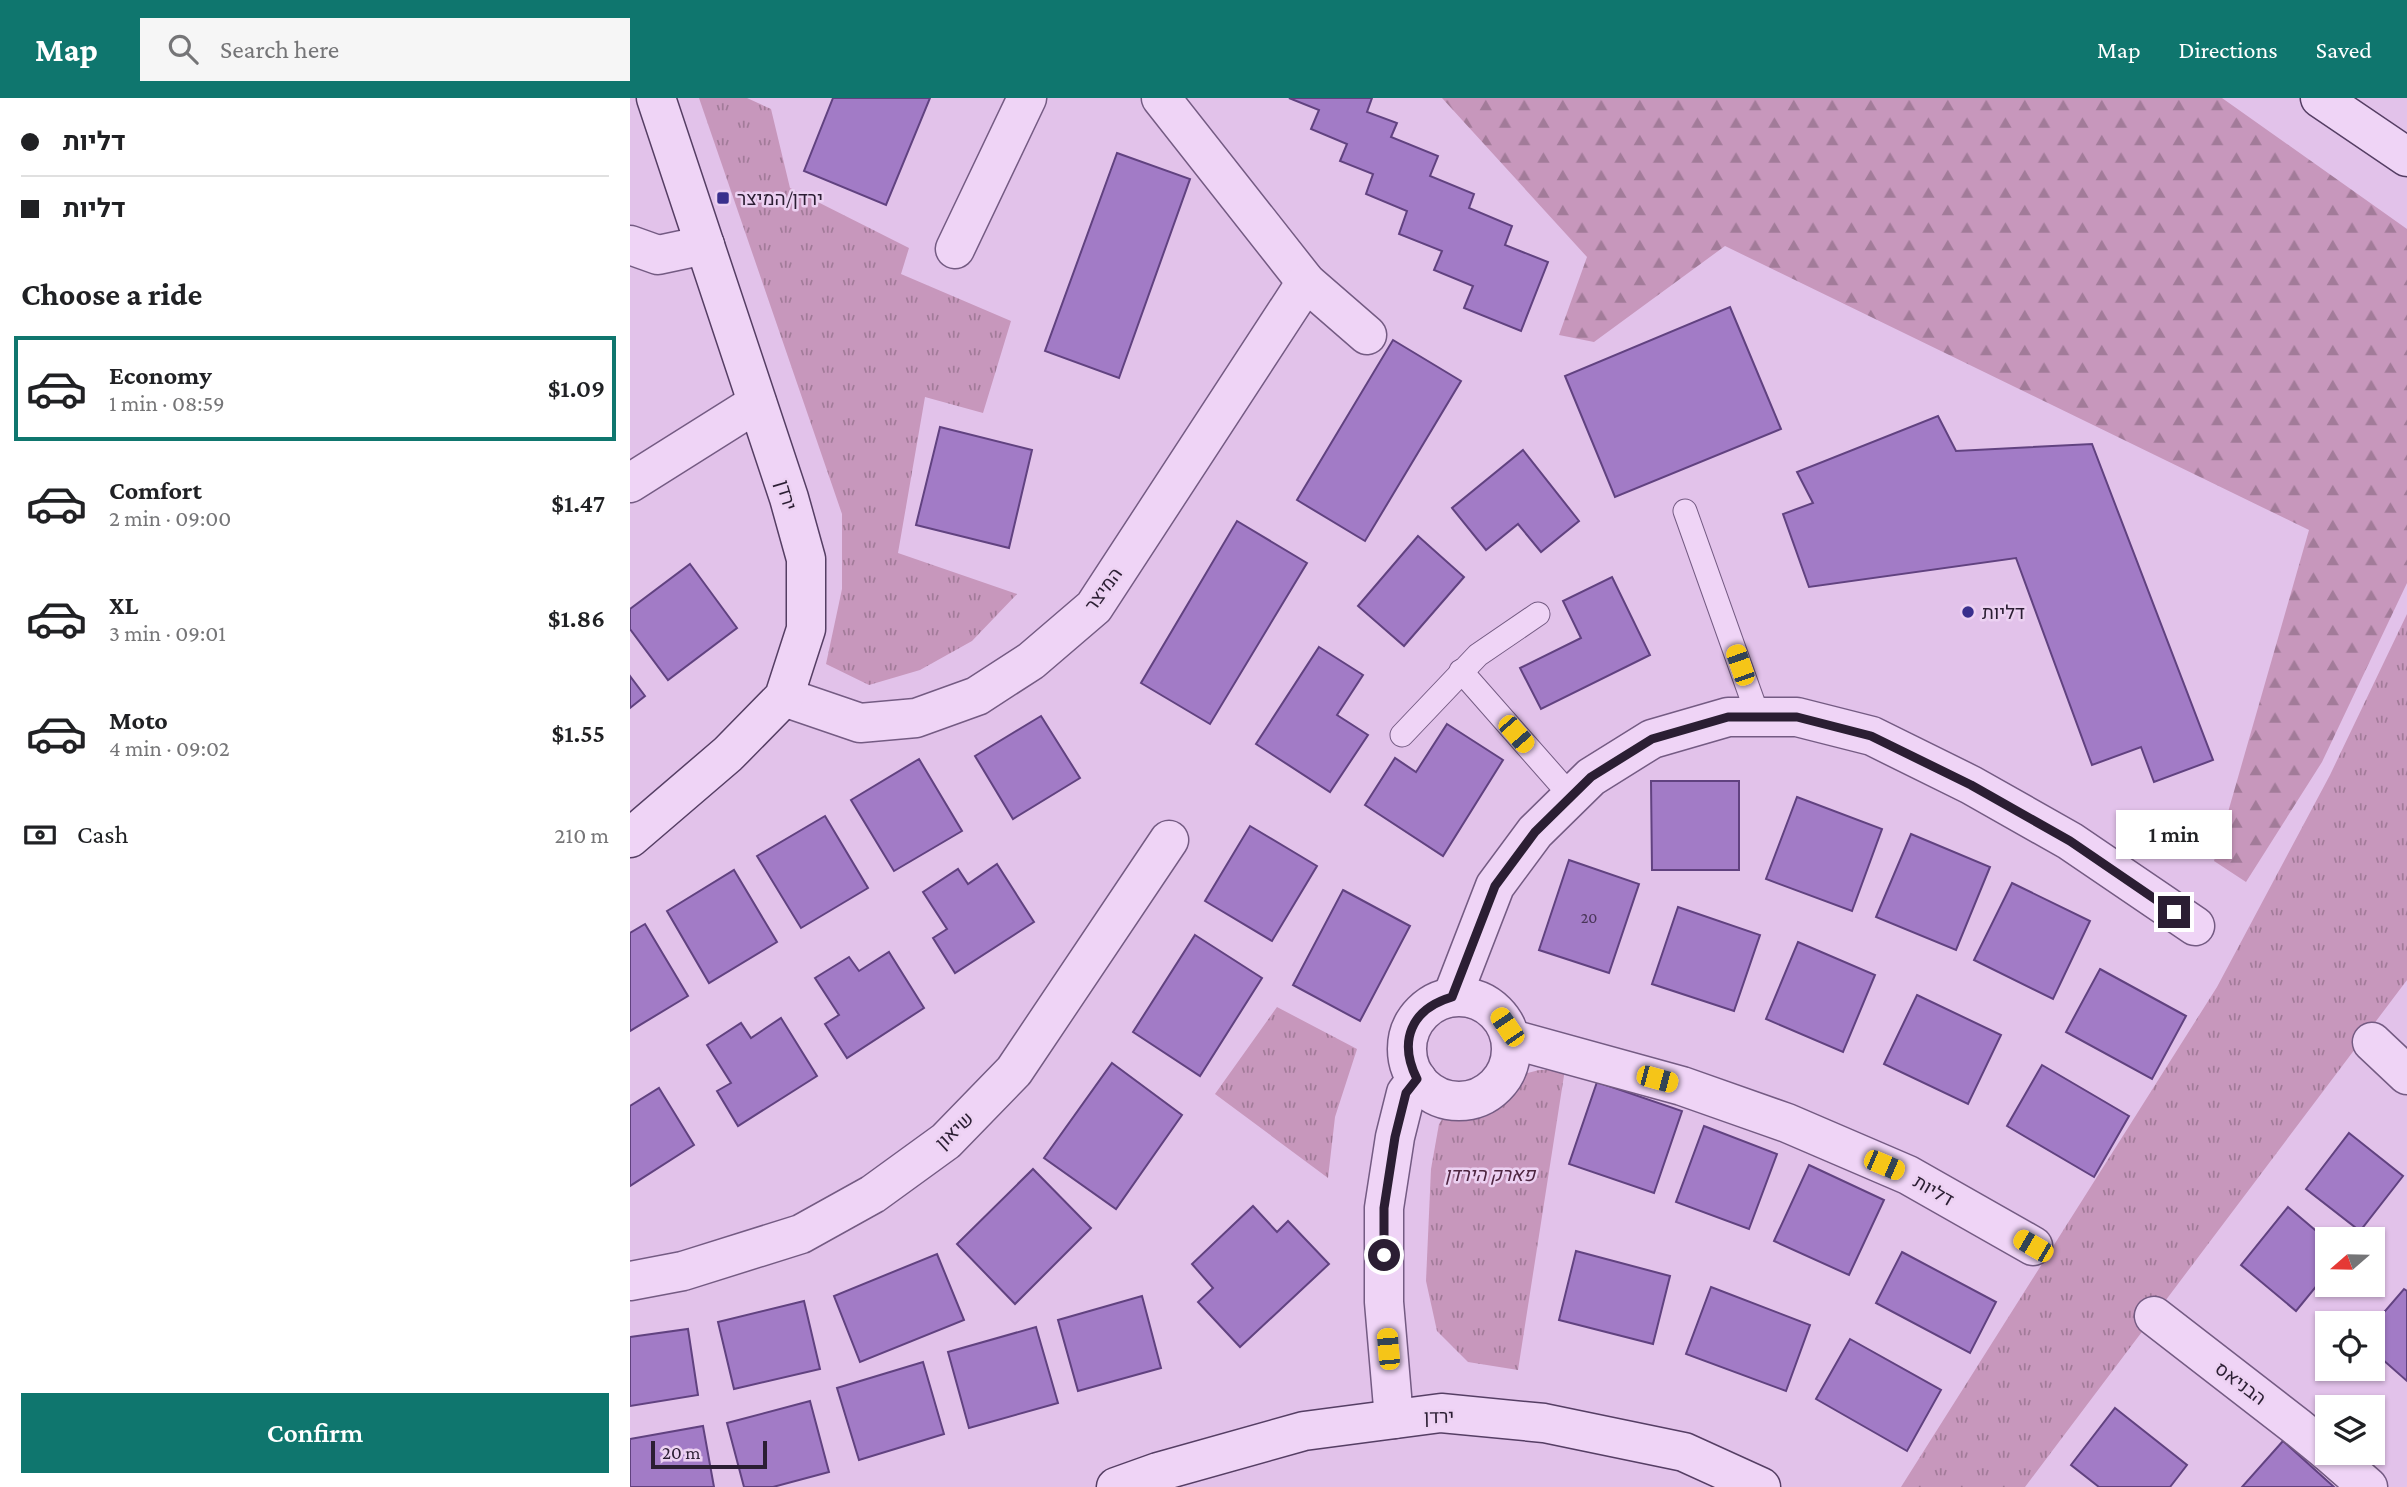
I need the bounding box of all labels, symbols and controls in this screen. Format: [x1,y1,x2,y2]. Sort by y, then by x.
search box [140,18,630,81]
icon: search [164,30,202,68]
text: Map [35,31,98,68]
text: Search here [220,35,339,64]
text: Map [2097,36,2141,63]
text: Directions [2179,36,2278,63]
text: Saved [2316,36,2372,63]
text: דליות [63,127,126,156]
place label: ירדן/המיצר [737,188,823,209]
marker: ירדן/המיצר [715,190,731,206]
text: דליות [63,194,126,223]
text: Choose a ride [21,276,202,312]
icon: car [25,357,88,420]
text: Economy [109,361,212,390]
text: $1.09 [548,374,605,403]
text: 1 min · 08:59 [109,390,225,416]
icon: car [25,472,88,535]
text: Comfort [109,476,202,505]
street label: ירדן [772,478,801,513]
text: $1.47 [551,489,605,518]
text: 2 min · 09:00 [109,505,231,531]
street label: המיצר [1081,563,1126,615]
icon: car [25,587,88,650]
text: XL [109,591,138,620]
place label: דליות [1982,602,2025,623]
text: $1.86 [548,604,605,633]
marker: דליות [1960,604,1976,620]
text: 3 min · 09:01 [109,620,226,646]
car [1724,642,1757,688]
icon: car [25,702,88,765]
text: Moto [109,706,168,735]
car [1495,711,1538,757]
text: $1.55 [552,719,605,748]
text: 4 min · 09:02 [109,735,230,761]
callout: 1 min [2116,810,2232,860]
icon: cash [21,816,59,854]
text: Cash [77,820,128,849]
text: 1 min [2148,821,2200,847]
text: 210 m [555,822,609,848]
route end [2158,896,2190,928]
house number: 20 [1581,909,1597,926]
car [1487,1004,1528,1050]
car [1634,1063,1681,1095]
street label: שיאון [931,1108,978,1153]
car [1861,1147,1908,1183]
park label: פארק הירדן [1445,1164,1536,1185]
street label: דליות [1910,1171,1958,1210]
car [2010,1226,2057,1266]
north arrow [2315,1227,2385,1297]
map controls [2315,1227,2385,1465]
route start [1368,1239,1400,1271]
button: locate [2315,1311,2385,1381]
car [1376,1327,1401,1371]
street label: הבניאס [2211,1358,2270,1409]
button: Confirm [21,1393,609,1473]
button: layers [2315,1395,2385,1465]
street label: ירדן [1424,1406,1454,1427]
scale bar [651,1438,766,1470]
text: 20 m [662,1442,701,1463]

